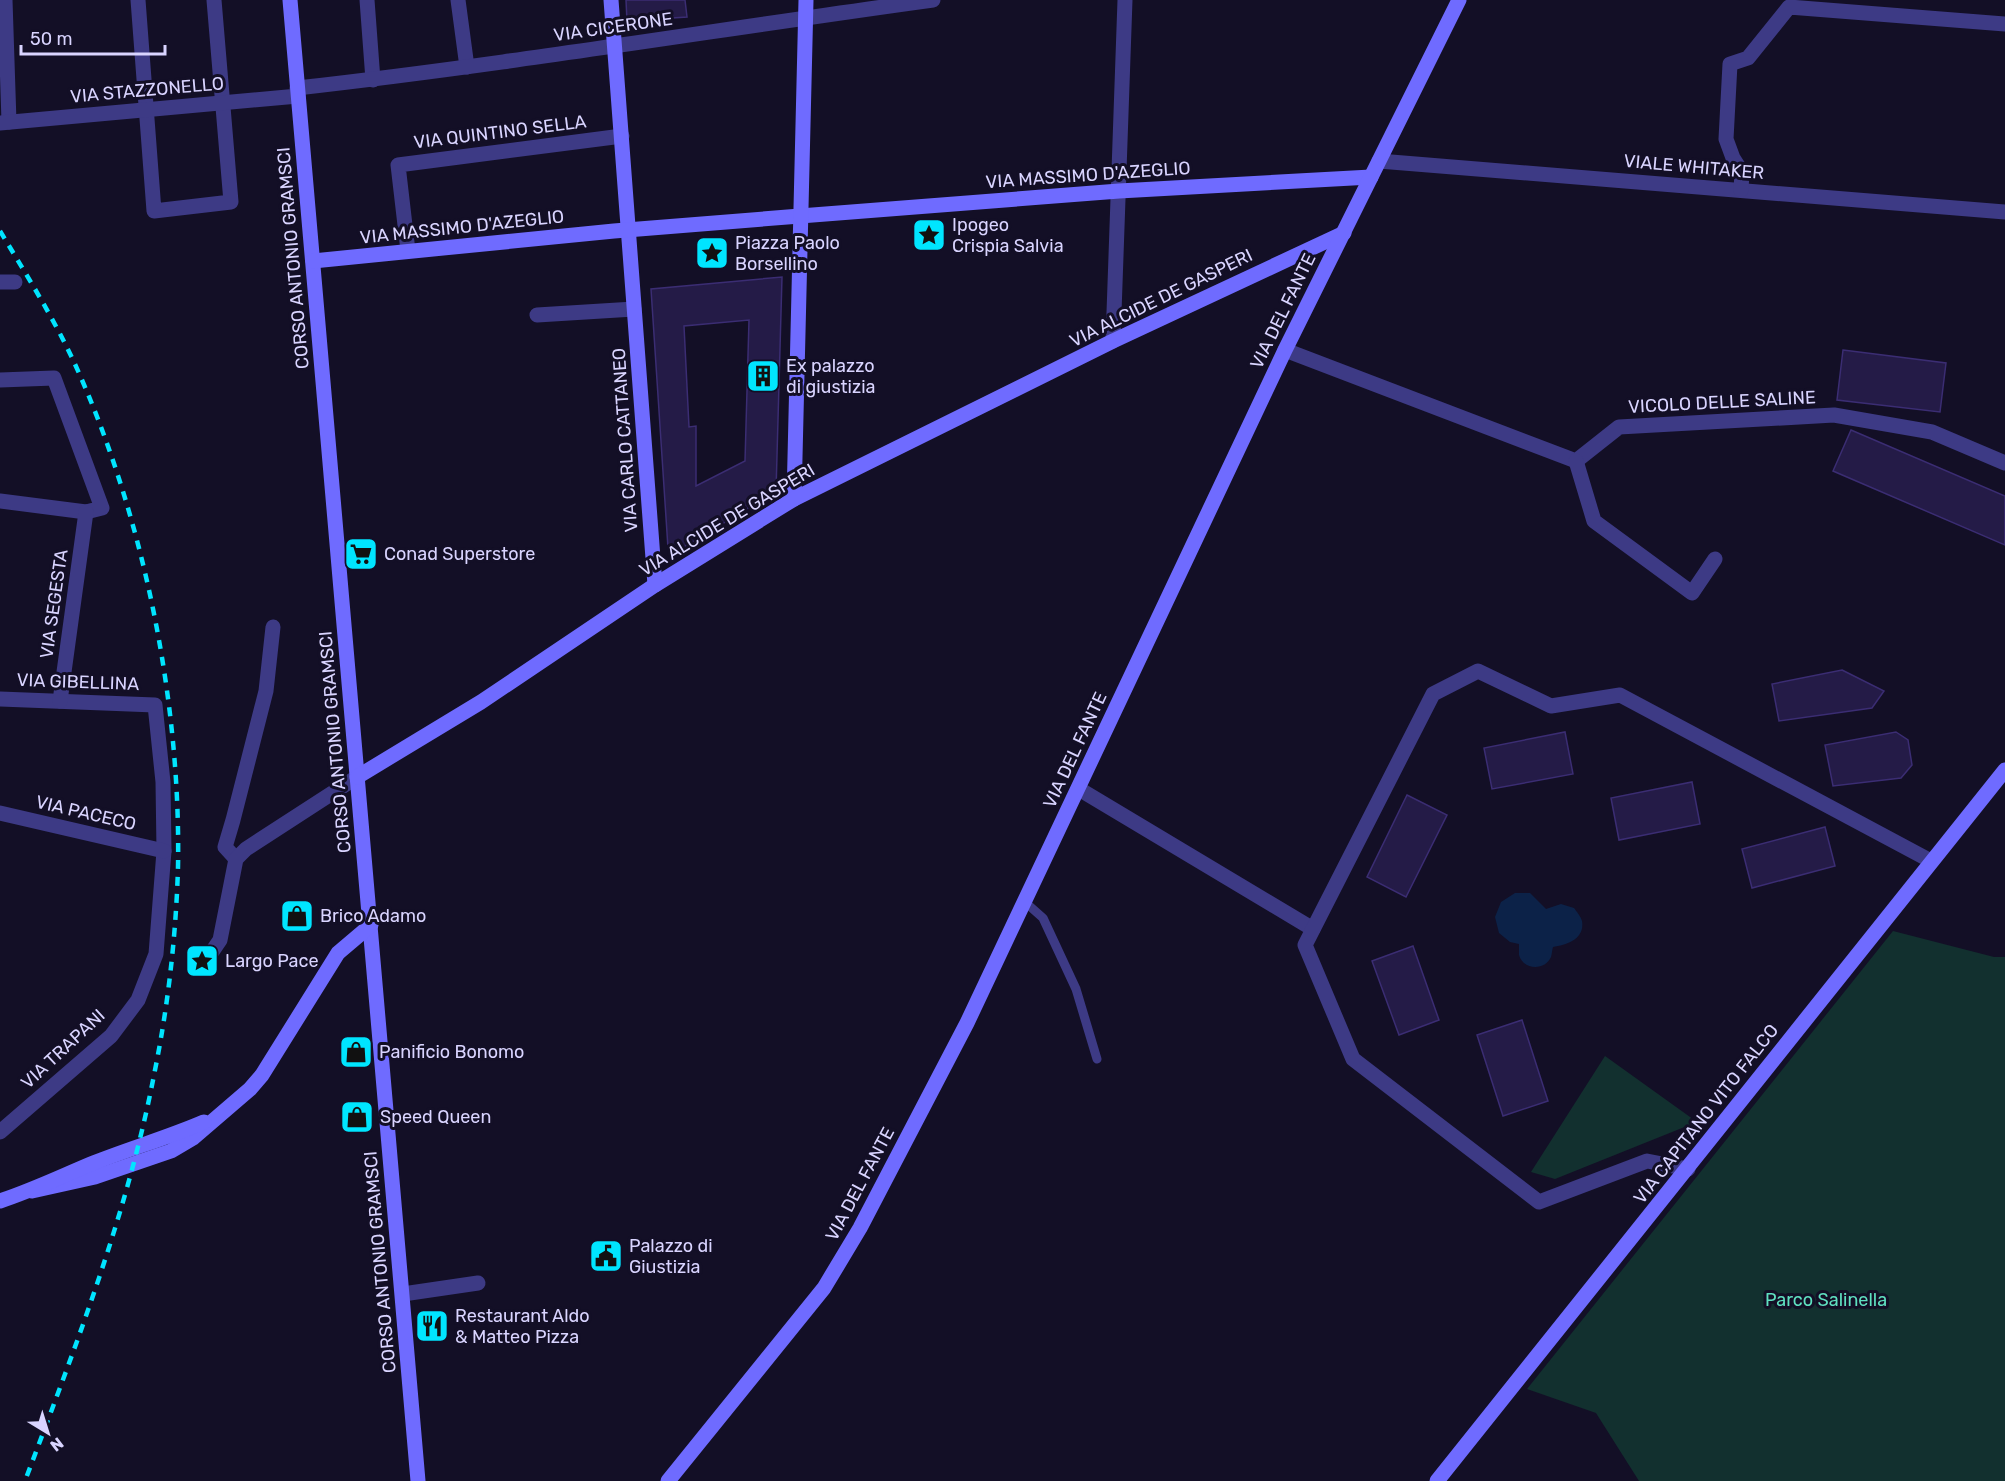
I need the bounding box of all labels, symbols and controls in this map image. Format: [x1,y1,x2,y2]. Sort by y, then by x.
street label: VIA CICERONE [552,8,674,46]
scale bar [21,18,165,56]
text: 50 m [30,28,73,50]
street label: VIA STAZZONELLO [69,72,225,108]
street label: VIA QUINTINO SELLA [412,110,588,154]
street label: CORSO ANTONIO GRAMSCI [272,146,314,370]
street label: VIALE WHITAKER [1623,150,1765,184]
street label: VIA MASSIMO D'AZEGLIO [985,157,1191,193]
street label: VIA MASSIMO D'AZEGLIO [359,205,565,249]
place label: Ipogeo Crispia Salvia [952,214,1064,257]
place icon: Ipogeo Crispia Salvia [911,217,947,253]
place label: Piazza Paolo Borsellino [735,232,840,275]
place icon: Piazza Paolo Borsellino [694,235,730,271]
street label: VIA ALCIDE DE GASPERI [1066,244,1256,352]
street label: VIA DEL FANTE [1246,250,1320,372]
street label: VIA CARLO CATTANEO [608,347,642,533]
place label: Ex palazzo di giustizia [786,355,875,398]
building icon: Ex palazzo di giustizia [745,358,781,394]
street label: VICOLO DELLE SALINE [1628,386,1816,418]
street label: VIA ALCIDE DE GASPERI [635,459,819,581]
supermarket icon: Conad Superstore [343,536,379,572]
place label: Conad Superstore [384,543,535,565]
street label: VIA SEGESTA [35,548,73,660]
street label: CORSO ANTONIO GRAMSCI [314,630,356,854]
street label: VIA GIBELLINA [16,669,140,695]
street label: VIA DEL FANTE [1038,688,1112,812]
street label: VIA PACECO [34,791,138,835]
shop icon: Brico Adamo [279,898,315,934]
place label: Brico Adamo [320,905,426,927]
place icon: Largo Pace [184,943,220,979]
place label: Largo Pace [225,950,319,972]
street label: VIA TRAPANI [16,1005,110,1093]
street label: VIA CAPITANO VITO FALCO [1629,1020,1783,1208]
shop icon: Panificio Bonomo [338,1034,374,1070]
place label: Panificio Bonomo [379,1041,524,1063]
shop icon: Speed Queen [339,1099,375,1135]
place label: Speed Queen [380,1106,491,1128]
street label: VIA DEL FANTE [821,1123,899,1245]
street label: CORSO ANTONIO GRAMSCI [359,1150,401,1374]
place label: Palazzo di Giustizia [629,1235,713,1278]
public building icon: Palazzo di Giustizia [588,1238,624,1274]
park label: Parco Salinella [1765,1289,1887,1311]
place label: Restaurant Aldo & Matteo Pizza [455,1305,590,1348]
restaurant icon: Restaurant Aldo & Matteo Pizza [414,1308,450,1344]
north arrow [18,1403,78,1463]
text: N [47,1433,67,1455]

